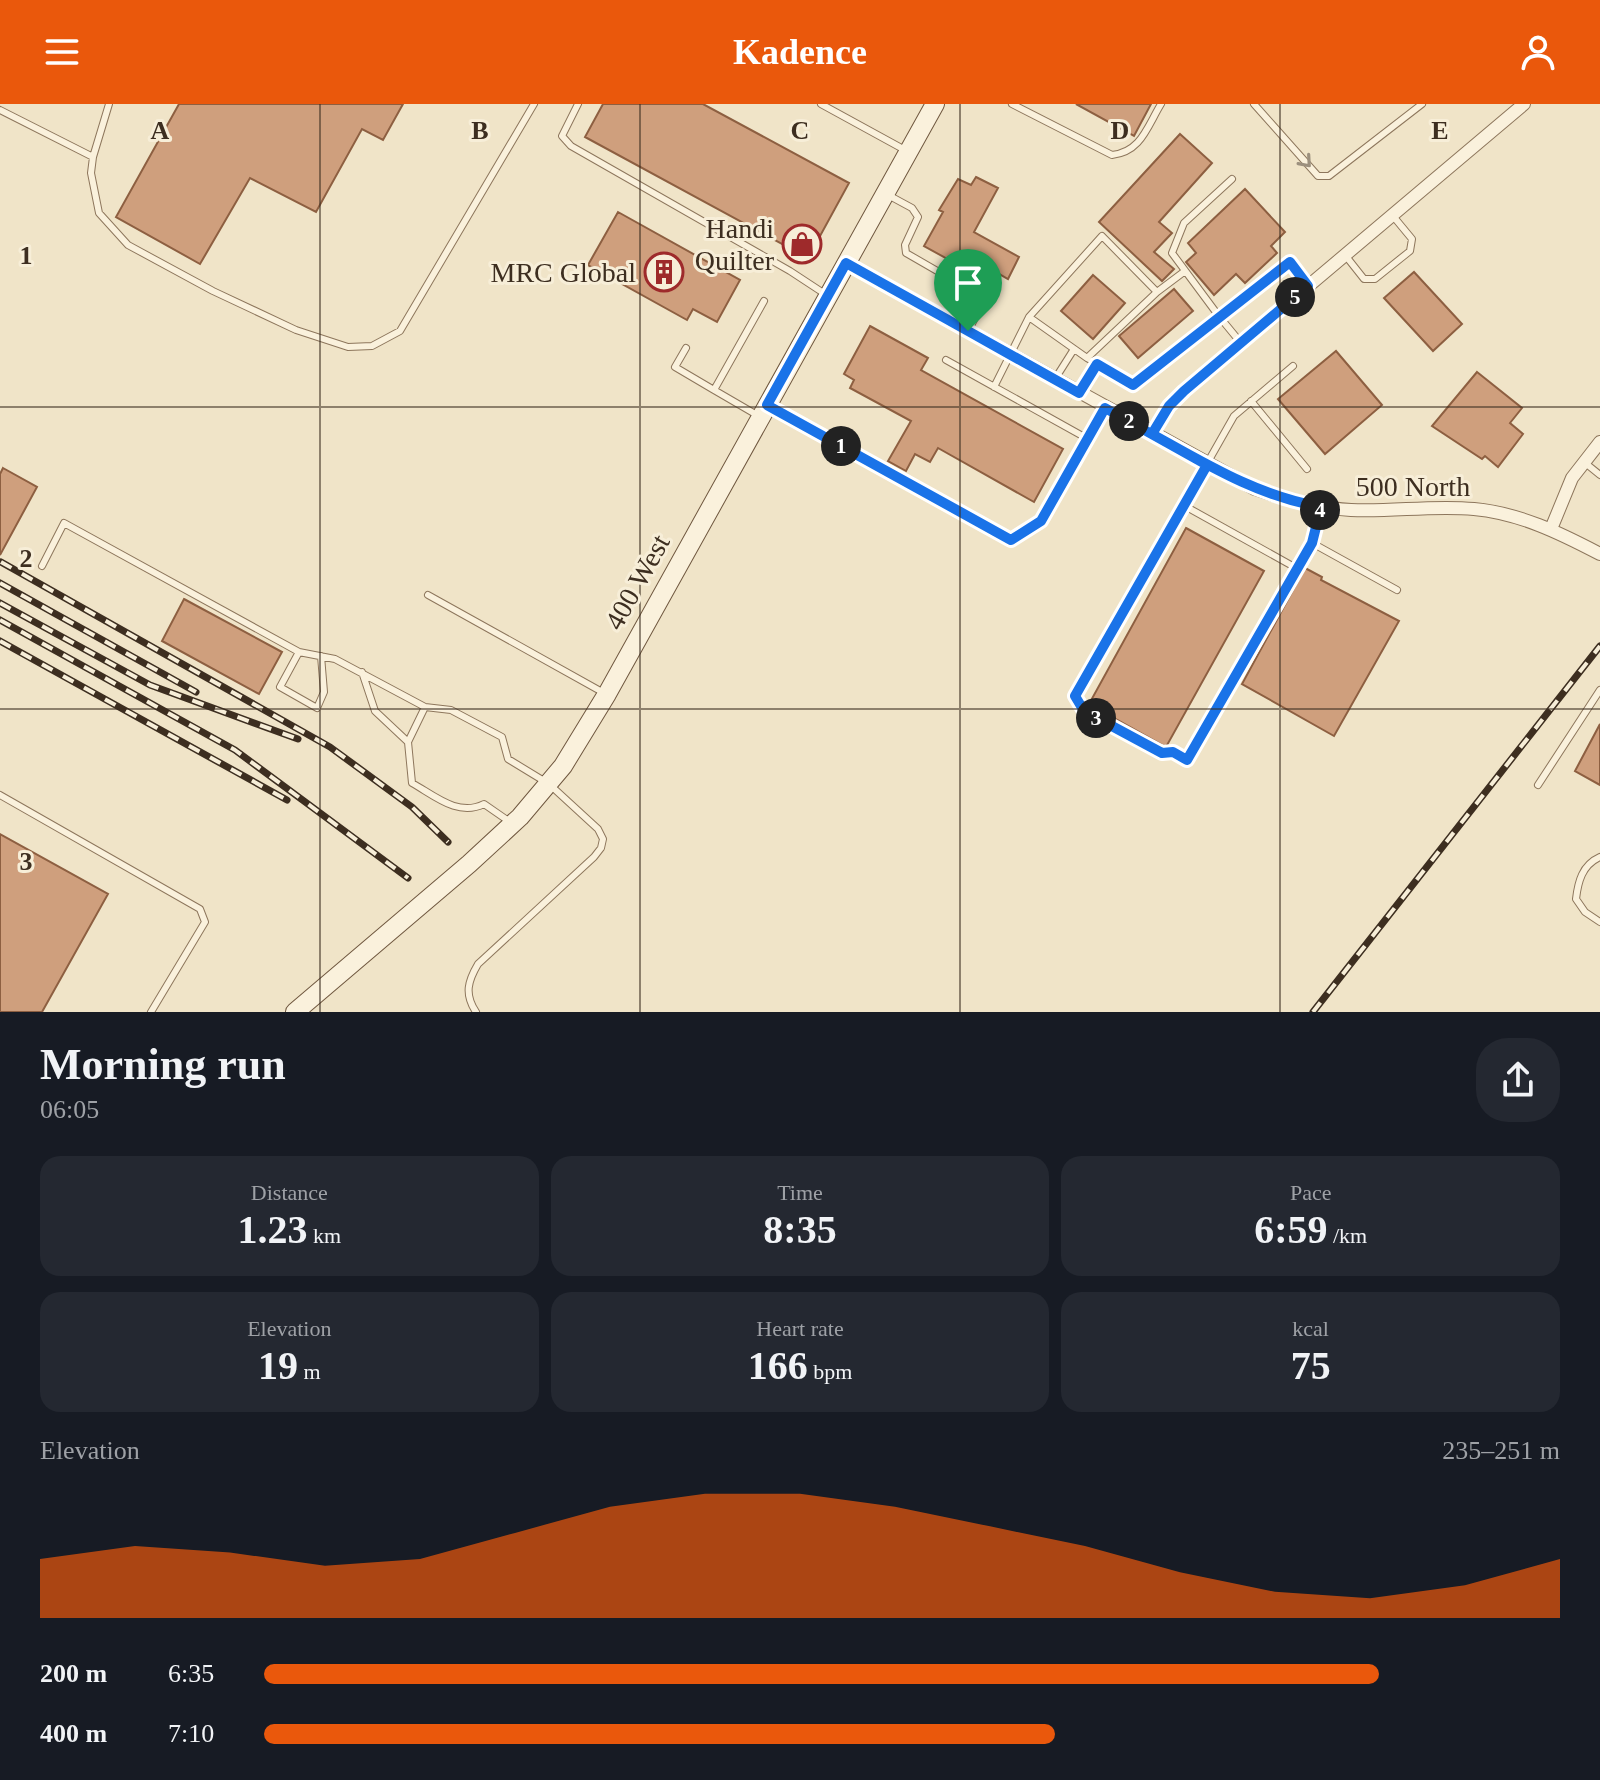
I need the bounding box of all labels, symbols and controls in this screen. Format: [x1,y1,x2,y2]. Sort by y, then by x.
icon: menu [40,30,84,74]
icon: person [1516,30,1560,74]
text: Kadence [733,32,867,72]
text: A [151,116,170,145]
text: B [471,116,489,145]
text: C [791,116,809,145]
text: D [1111,116,1129,145]
text: E [1431,116,1449,145]
one-way arrow [1296,153,1311,168]
place label: Handi Quilter [695,213,775,276]
shop icon: Handi Quilter [781,223,823,265]
text: 1 [20,241,33,270]
pin [934,249,1002,331]
building icon: MRC Global [643,251,685,293]
place label: MRC Global [491,257,636,288]
icon: arrive [946,261,990,305]
pin: 5 [1275,277,1315,317]
text: 5 [1290,284,1301,309]
pin: 2 [1109,401,1149,441]
text: 2 [1124,408,1135,433]
pin: 1 [821,426,861,466]
text: 1 [836,433,847,458]
street label: 500 North [1356,471,1470,502]
pin: 4 [1300,490,1340,530]
text: 4 [1315,497,1326,522]
street label: 400 West [598,529,676,635]
text: 2 [20,544,33,573]
pin: 3 [1076,698,1116,738]
text: 3 [1091,705,1102,730]
text: 3 [20,847,33,876]
button: share [1476,1038,1560,1122]
text: Morning run [40,1040,286,1089]
text: 06:05 [40,1095,99,1124]
text: Distance [251,1180,328,1205]
text: Time [777,1180,823,1205]
text: Pace [1290,1180,1331,1205]
text: 1.23 [238,1207,308,1252]
text: 8:35 [763,1207,837,1252]
text: 6:59 [1254,1207,1327,1252]
text: km [308,1223,341,1248]
text: /km [1327,1223,1367,1248]
text: Elevation [247,1316,331,1341]
text: Heart rate [756,1316,844,1341]
text: kcal [1292,1316,1329,1341]
text: 19 [258,1343,298,1388]
text: 166 [748,1343,808,1388]
text: 75 [1291,1343,1331,1388]
text: m [298,1359,321,1384]
text: bpm [808,1359,852,1384]
text: Elevation [40,1436,140,1465]
text: 235–251 m [1442,1436,1560,1465]
text: 200 m [40,1659,107,1688]
text: 6:35 [168,1659,214,1688]
text: 400 m [40,1719,107,1748]
text: 7:10 [168,1719,214,1748]

